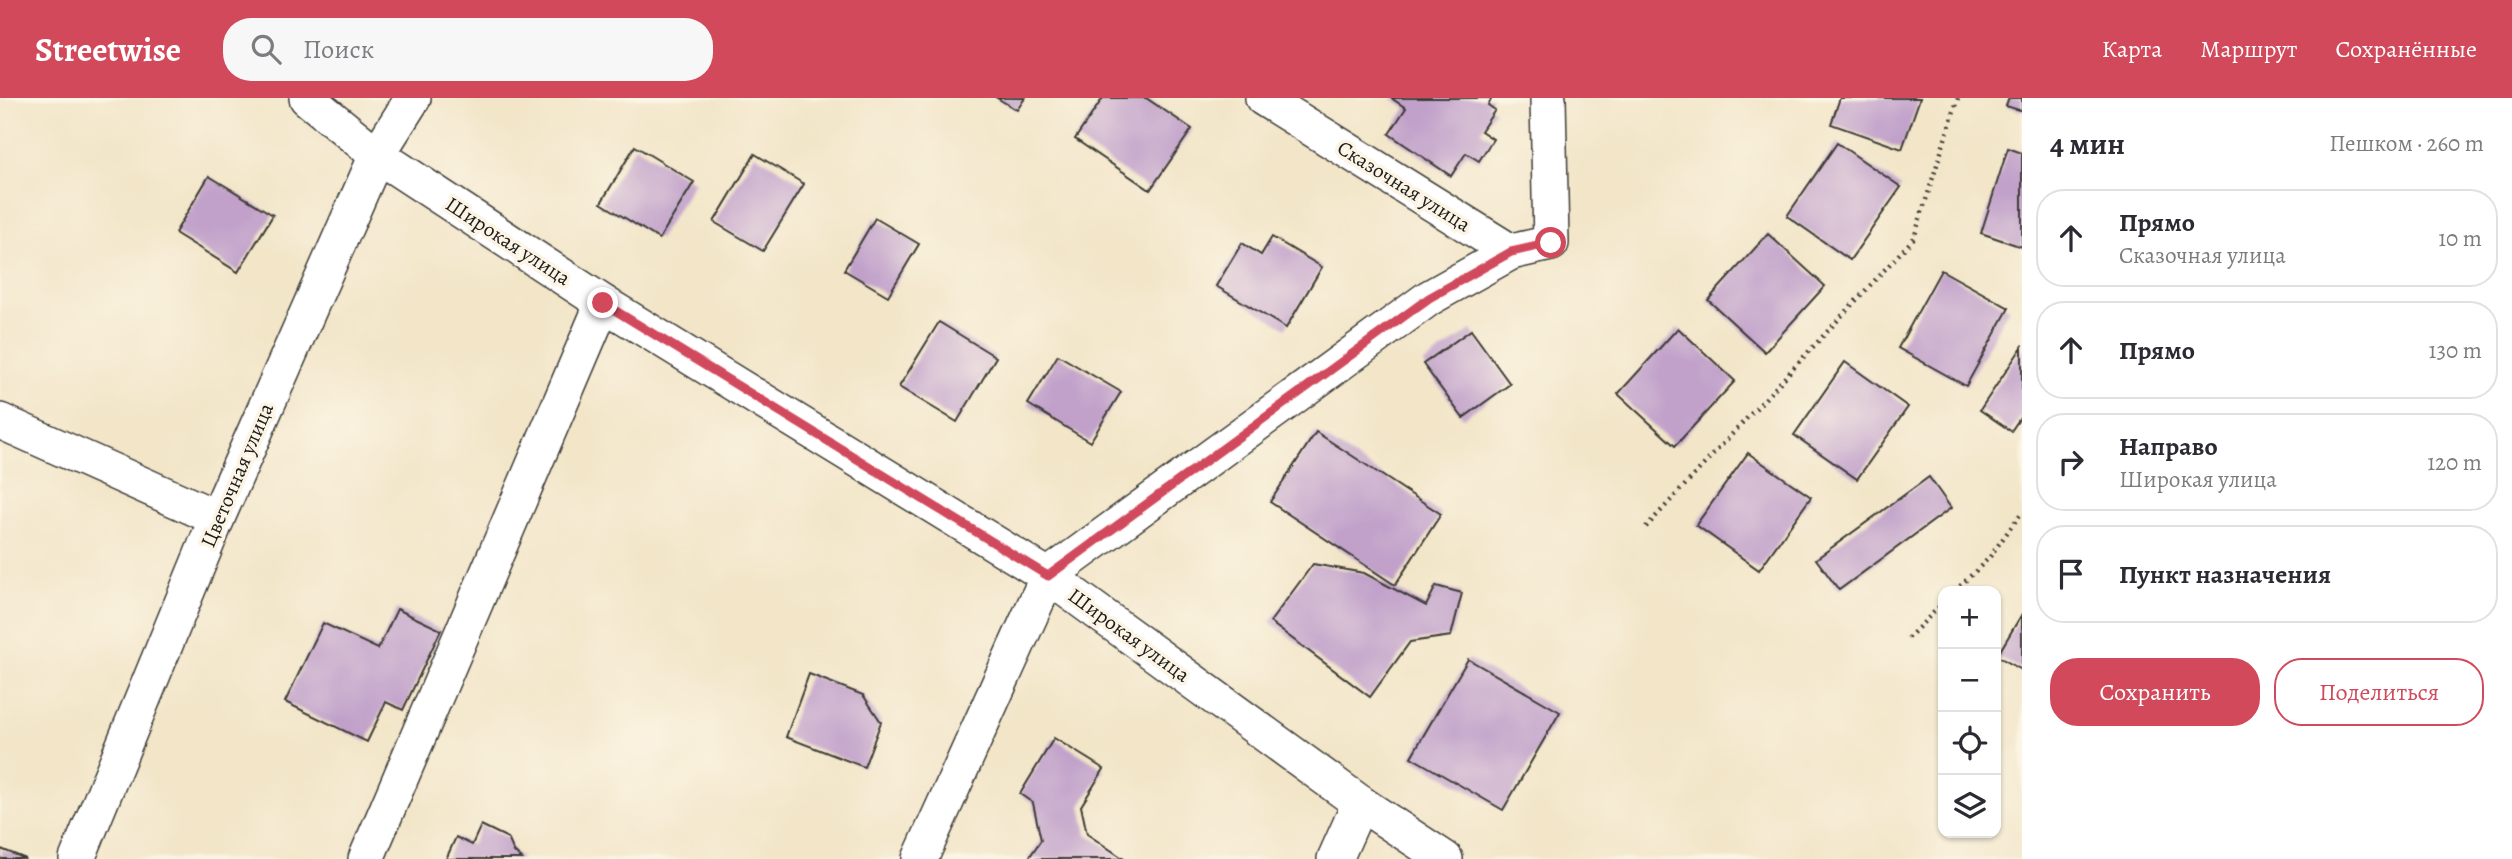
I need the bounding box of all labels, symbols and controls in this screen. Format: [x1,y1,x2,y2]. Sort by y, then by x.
search box [223,18,713,81]
text: Streetwise [35,27,181,72]
icon: search [247,30,285,68]
text: Поиск [303,32,374,67]
text: Карта [2102,33,2162,65]
text: Маршрут [2200,33,2298,65]
text: Сохранённые [2336,33,2477,65]
text: 4 мин [2050,124,2125,164]
text: Пешком · 260 m [2329,128,2484,159]
street label: Сказочная улица [1332,134,1476,238]
street label: Широкая улица [440,190,576,292]
text: Прямо [2119,205,2195,240]
icon: ahead [2052,219,2090,257]
text: 10 m [2438,223,2482,254]
route start [1535,227,1566,258]
text: Сказочная улица [2119,240,2286,271]
route end [587,287,618,318]
icon: ahead [2052,331,2090,369]
text: Прямо [2119,333,2195,368]
text: 130 m [2429,335,2482,366]
street label: Цветочная улица [194,398,280,551]
text: Направо [2119,429,2218,464]
icon: right [2052,443,2090,481]
text: 120 m [2427,447,2482,478]
text: Широкая улица [2119,464,2277,495]
icon: arrive [2052,555,2090,593]
text: Пункт назначения [2119,557,2331,592]
street label: Широкая улица [1062,581,1196,689]
map controls [1938,586,2001,838]
button: + [1938,586,2001,649]
button: − [1938,649,2001,712]
button: Сохранить [2050,658,2260,726]
button: Поделиться [2274,658,2484,726]
button: locate [1938,712,2001,775]
button: layers [1938,775,2001,838]

